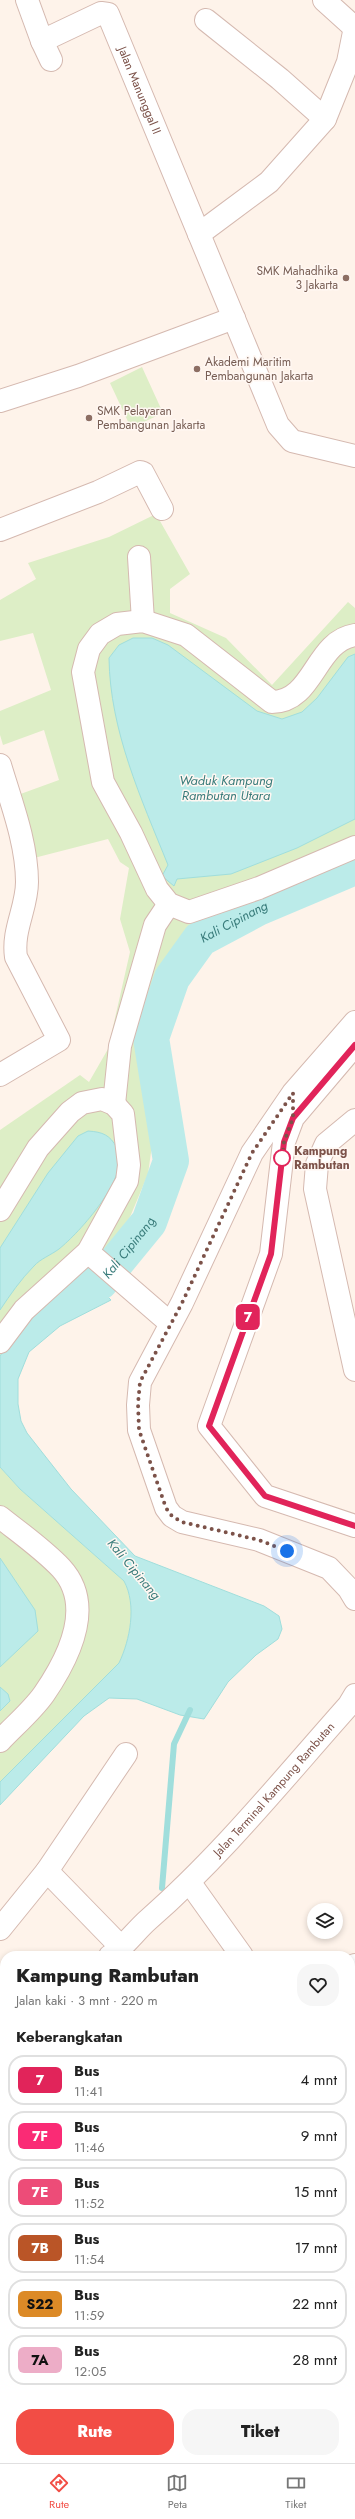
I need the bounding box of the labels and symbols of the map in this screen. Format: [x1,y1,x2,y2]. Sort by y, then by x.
street label: Jalan Manunggal II [113,42,166,137]
place label: SMK Mahadhika 3 Jakarta [256,262,338,294]
marker: SMK Mahadhika 3 Jakarta [341,273,351,283]
place label: Akademi Maritim Pembangunan Jakarta [205,353,313,385]
marker: Akademi Maritim Pembangunan Jakarta [192,364,202,374]
place label: SMK Pelayaran Pembangunan Jakarta [97,402,205,434]
marker: SMK Pelayaran Pembangunan Jakarta [84,413,94,423]
water label: Waduk Kampung Rambutan Utara [179,771,273,805]
water label: Kali Cipinang [196,896,270,947]
place label: Kampung Rambutan [294,1142,350,1174]
marker: Kampung Rambutan [273,1149,291,1167]
water label: Kali Cipinang [97,1215,159,1282]
line badge: 7 [235,1304,261,1330]
water label: Kali Cipinang [103,1534,165,1604]
your location [277,1541,297,1561]
street label: Jalan Terminal Kampung Rambutan [208,1718,339,1862]

